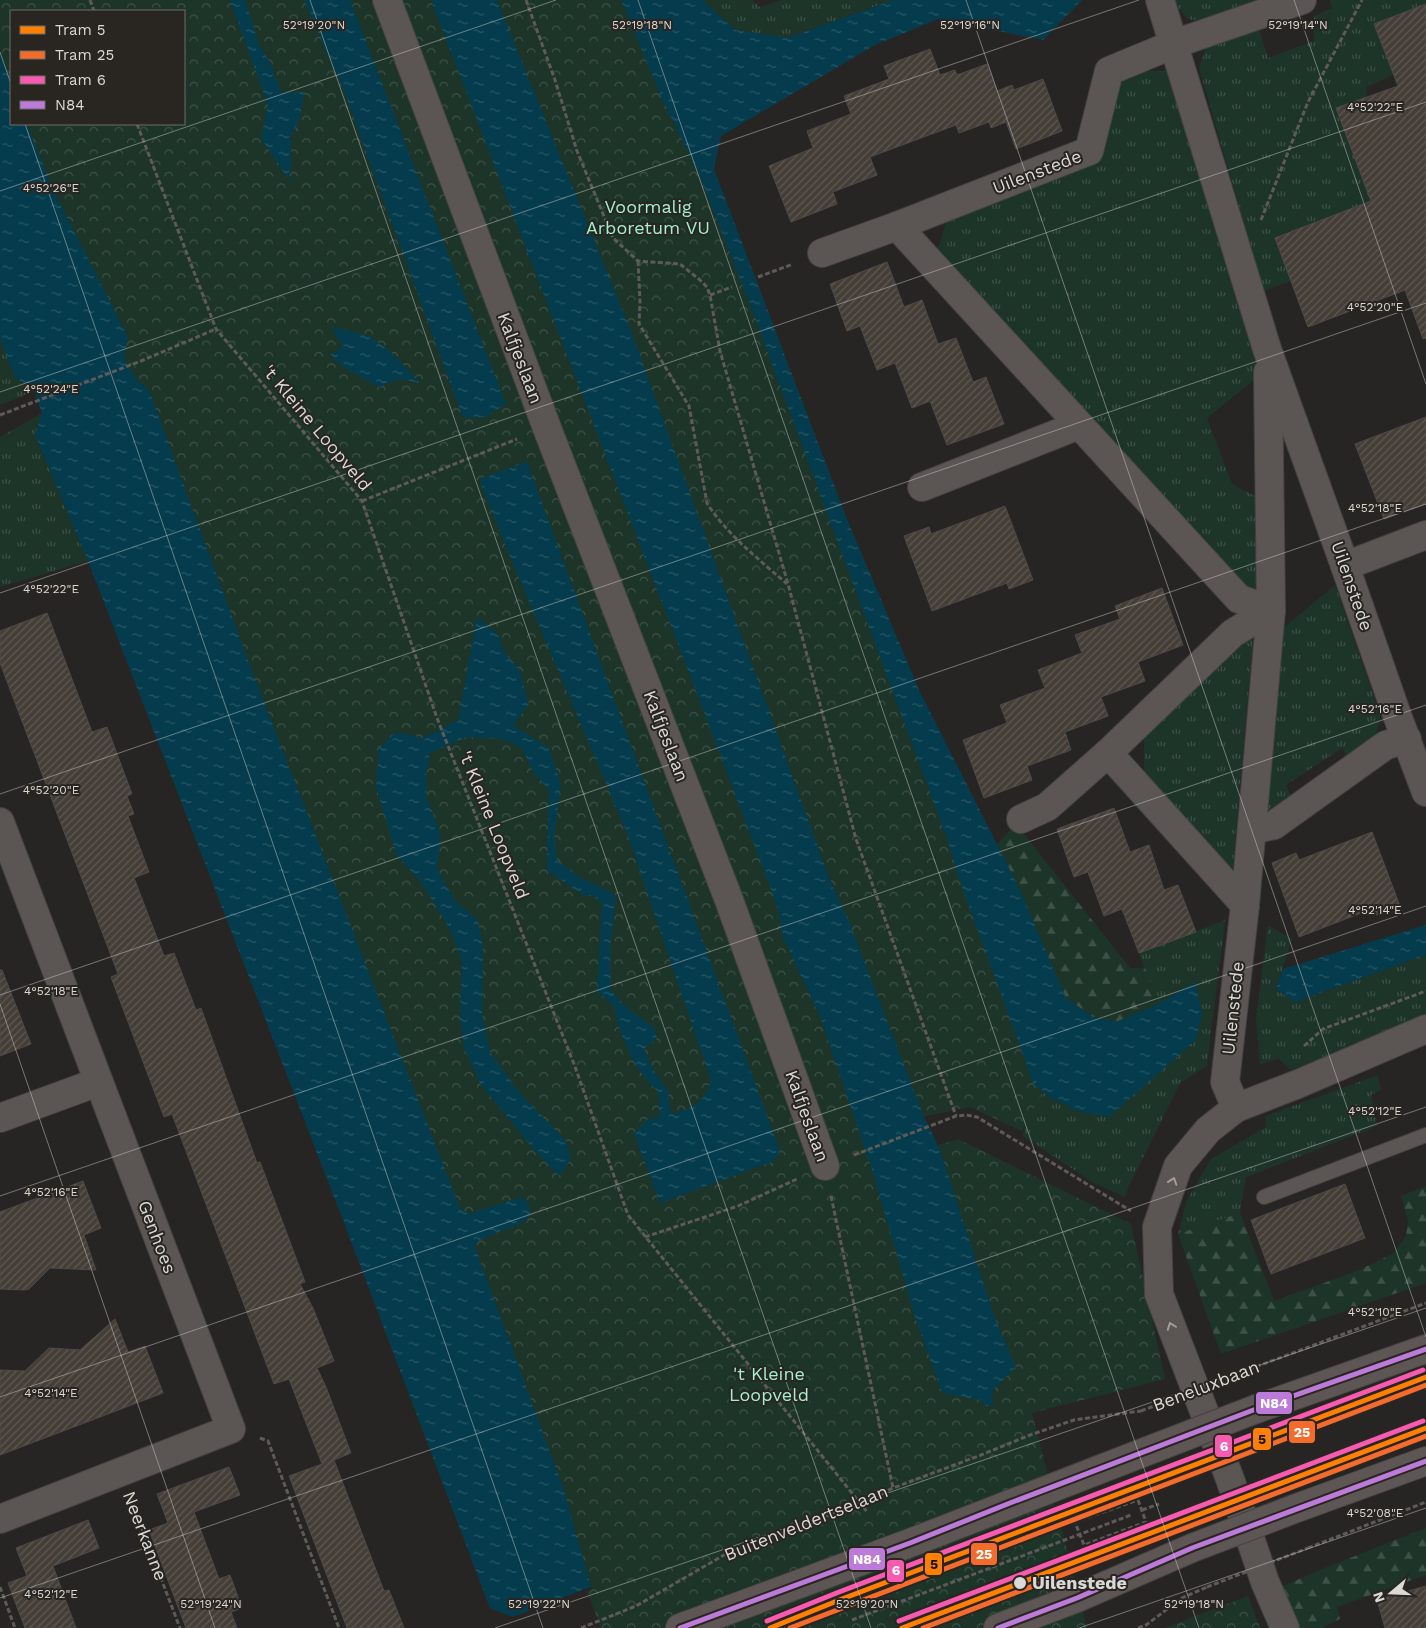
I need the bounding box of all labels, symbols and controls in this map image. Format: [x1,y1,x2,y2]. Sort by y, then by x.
legend [10,10,185,125]
text: 52°19'20"N [283,18,345,32]
text: 52°19'18"N [612,18,672,32]
text: 52°19'16"N [940,18,1000,32]
text: 52°19'14"N [1268,18,1328,32]
text: Tram 5 [55,21,106,39]
text: Tram 25 [55,46,114,64]
text: Tram 6 [55,71,106,89]
text: N84 [55,96,84,114]
text: 4°52'22"E [1347,100,1403,114]
street label: Uilenstede [989,145,1084,198]
text: 4°52'26"E [23,181,80,195]
park label: Voormalig Arboretum VU [586,196,710,238]
text: 4°52'20"E [1347,300,1404,314]
street label: Kalfjeslaan [493,309,547,406]
street label: 't Kleine Loopveld [259,360,376,495]
text: 4°52'24"E [23,382,79,396]
text: 4°52'18"E [1348,501,1402,515]
street label: Uilenstede [1327,538,1378,633]
text: 4°52'22"E [23,582,79,596]
street label: Kalfjeslaan [639,687,693,784]
text: 4°52'16"E [1348,702,1402,716]
street label: 't Kleine Loopveld [455,748,534,902]
text: 4°52'20"E [23,783,80,797]
text: 4°52'14"E [1348,903,1402,917]
street label: Uilenstede [1217,960,1248,1056]
text: 4°52'18"E [24,984,78,998]
street label: Kalfjeslaan [781,1067,834,1165]
text: 4°52'12"E [1348,1104,1402,1118]
one-way arrow [1167,1177,1177,1185]
text: 4°52'16"E [24,1185,78,1199]
street label: Genhoes [134,1197,181,1276]
text: 4°52'10"E [1348,1305,1402,1319]
one-way arrow [1167,1322,1178,1331]
street label: Beneluxbaan [1149,1356,1262,1416]
park label: 't Kleine Loopveld [729,1363,809,1405]
text: 4°52'14"E [24,1386,78,1400]
line badge: N84 [1255,1391,1293,1415]
text: N84 [1260,1395,1288,1411]
line badge: 25 [1288,1420,1316,1444]
text: 25 [1294,1424,1310,1440]
line badge: 5 [1252,1427,1272,1451]
text: 5 [1258,1431,1266,1447]
line badge: 6 [1214,1434,1233,1458]
text: 6 [1220,1438,1229,1454]
street label: Buitenveldertselaan [721,1480,891,1565]
street label: Neerkanne [119,1488,172,1583]
text: 4°52'08"E [1347,1506,1404,1520]
line badge: 25 [970,1542,998,1566]
text: 25 [976,1546,992,1562]
line badge: N84 [848,1547,886,1571]
text: N84 [853,1551,881,1567]
line badge: 5 [924,1552,943,1576]
text: 5 [930,1556,938,1572]
line badge: 6 [886,1559,905,1583]
text: 6 [892,1562,901,1578]
north arrow [1366,1568,1416,1618]
place label: Uilenstede [1032,1572,1127,1593]
marker: Uilenstede [1012,1575,1028,1591]
text: 4°52'12"E [24,1587,78,1601]
text: N [1369,1590,1388,1605]
text: 52°19'24"N [180,1597,242,1611]
text: 52°19'22"N [508,1597,570,1611]
text: 52°19'20"N [836,1597,898,1611]
text: 52°19'18"N [1164,1597,1224,1611]

